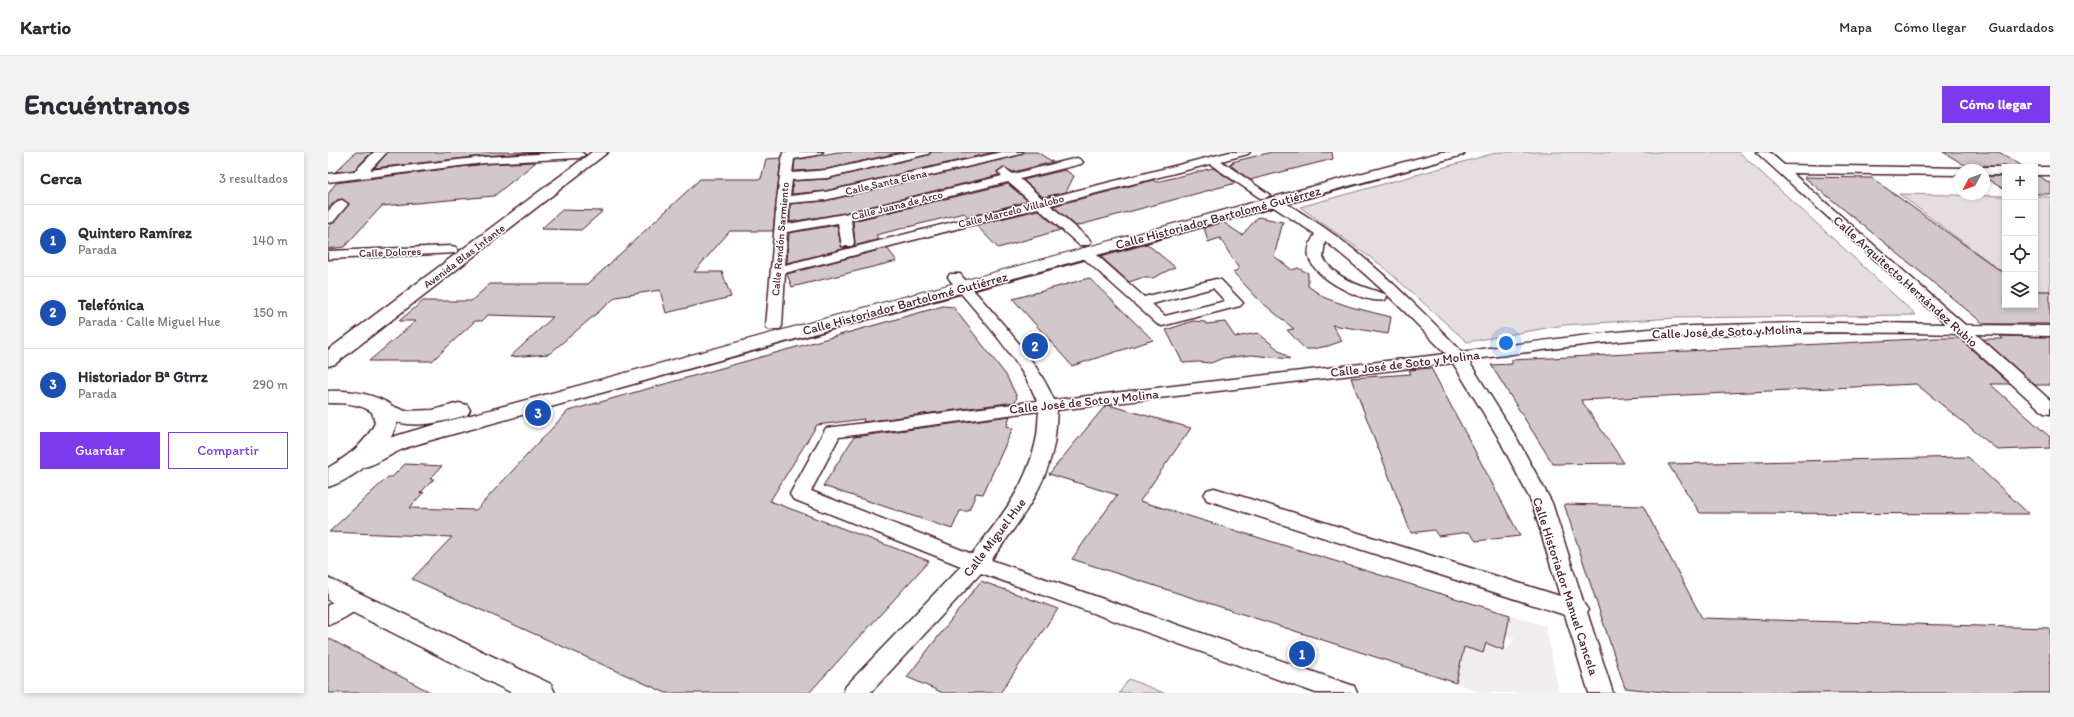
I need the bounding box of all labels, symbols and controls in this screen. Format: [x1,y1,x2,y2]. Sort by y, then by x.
text: Kartio [20,16,71,39]
text: Mapa [1839,19,1872,36]
text: Cómo llegar [1894,19,1966,36]
text: Guardados [1988,19,2054,36]
button: Cómo llegar [1942,86,2050,123]
text: Encuéntranos [24,87,190,121]
north arrow [1954,164,1990,200]
map controls [2002,164,2038,308]
button: + [2002,164,2038,200]
street label: Calle Santa Elena [844,167,929,198]
text: Cerca [40,168,82,188]
text: 3 resultados [219,171,288,186]
street label: Calle Rendón Sarmiento [769,181,792,297]
street label: Calle Historiador Bartolomé Gutiérrez [1114,183,1322,252]
street label: Calle Juana de Arco [850,188,944,223]
street label: Calle Marcelo Villalobo [957,192,1066,231]
button: − [2002,200,2038,236]
street label: Calle Arquitecto Hernández Rubio [1830,212,1981,351]
street label: Avenida Blas Infante [421,222,508,291]
text: Quintero Ramírez [78,224,192,242]
text: 1 [50,233,56,248]
text: 140 m [252,233,288,248]
button: locate [2002,236,2038,272]
text: Parada [78,242,117,257]
street label: Calle Dolores [359,245,422,260]
street label: Calle Historiador Bartolomé Gutiérrez [801,269,1009,338]
button: layers [2002,272,2038,308]
text: Telefónica [78,296,144,314]
text: 2 [50,305,56,320]
text: 150 m [253,305,288,320]
text: Parada · Calle Miguel Hue [78,314,220,329]
street label: Calle José de Soto y Molina [1652,321,1803,342]
pin: 2 [1022,331,1048,361]
your location [1496,333,1516,353]
street label: Calle José de Soto y Molina [1330,347,1481,380]
text: Historiador Bª Gtrrz [78,368,208,386]
text: 3 [49,377,57,392]
text: 290 m [252,377,288,392]
text: Parada [78,386,117,401]
street label: Calle José de Soto y Molina [1009,386,1160,417]
pin: 3 [525,398,551,428]
button: Guardar [40,432,160,469]
button: Compartir [168,432,288,469]
street label: Calle Miguel Hue [960,495,1029,580]
street label: Calle Historiador Manuel Cancela [1530,495,1602,677]
pin: 1 [1289,639,1315,669]

